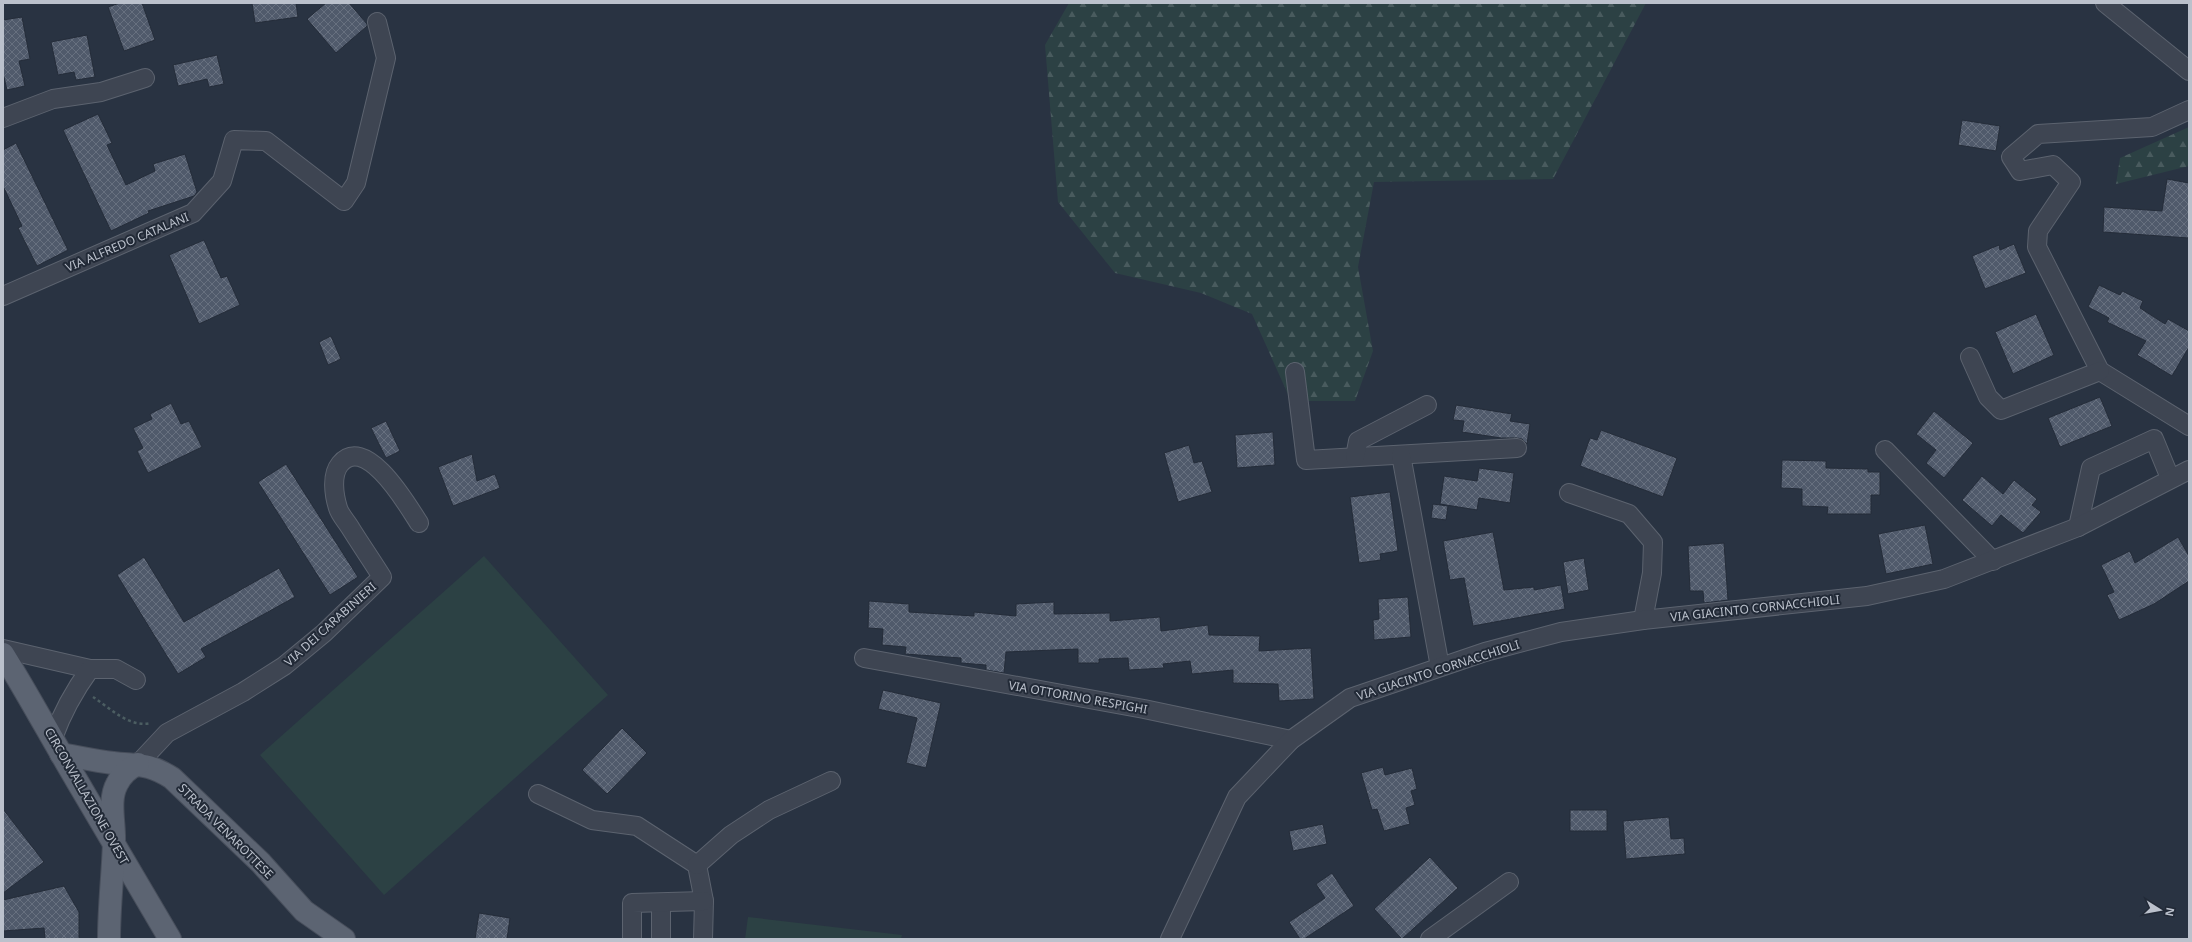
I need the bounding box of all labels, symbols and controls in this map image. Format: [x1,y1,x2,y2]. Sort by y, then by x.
street label: VIA ALFREDO CATALANI [63,208,191,276]
street label: VIA DEI CARABINIERI [280,578,380,670]
street label: VIA GIACINTO CORNACCHIOLI [1669,591,1841,625]
street label: VIA GIACINTO CORNACCHIOLI [1354,636,1522,704]
street label: VIA OTTORINO RESPIGHI [1007,676,1149,718]
street label: CIRCONVALLAZIONE OVEST [41,725,133,868]
street label: STRADA VENAROTTESE [175,780,277,882]
north arrow [2140,890,2180,930]
text: N [2162,906,2179,918]

